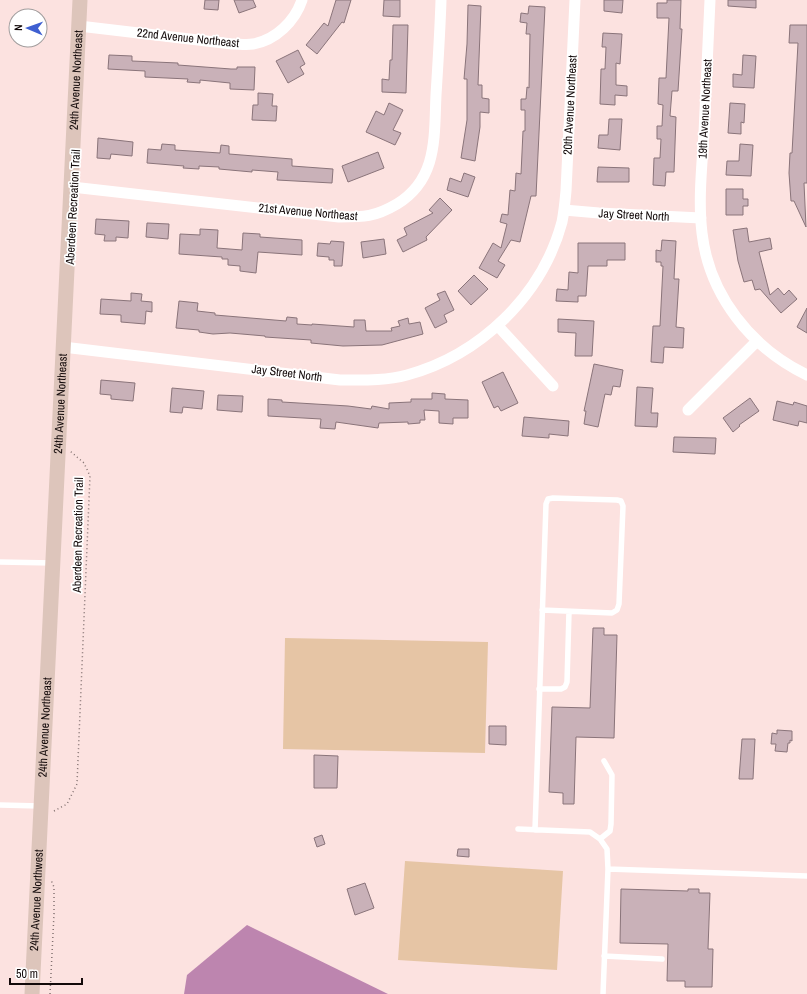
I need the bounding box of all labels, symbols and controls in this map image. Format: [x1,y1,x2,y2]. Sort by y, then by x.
north arrow [8,8,48,48]
text: N [11,24,25,31]
street label: 22nd Avenue Northeast [136,25,240,51]
street label: 24th Avenue Northeast [66,29,87,130]
street label: 20th Avenue Northeast [559,54,581,155]
street label: 19th Avenue Northeast [694,58,716,159]
street label: Aberdeen Recreation Trail [62,149,84,266]
street label: 21st Avenue Northeast [258,200,358,224]
street label: Jay Street North [598,205,670,225]
street label: 24th Avenue Northeast [50,353,71,454]
street label: Jay Street North [251,361,323,385]
street label: Aberdeen Recreation Trail [69,477,87,594]
street label: 24th Avenue Northeast [34,677,55,778]
street label: 24th Avenue Northwest [26,849,47,951]
scale bar [10,960,82,986]
text: 50 m [16,966,38,982]

